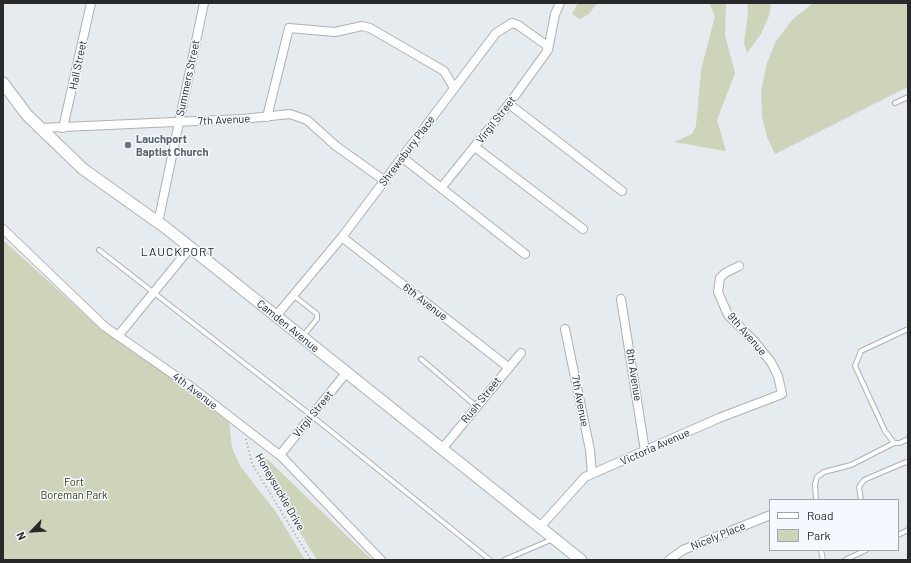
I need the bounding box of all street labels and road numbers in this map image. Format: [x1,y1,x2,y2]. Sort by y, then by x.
street label: Hall Street [66,39,90,91]
street label: Summers Street [173,39,203,117]
street label: Virgil Street [473,94,519,146]
street label: 7th Avenue [198,112,250,128]
street label: Shrewsbury Place [376,113,438,189]
street label: 6th Avenue [400,281,450,323]
street label: Camden Avenue [254,297,322,355]
street label: 9th Avenue [725,310,769,358]
street label: 8th Avenue [623,348,645,402]
street label: 4th Avenue [170,370,220,412]
street label: Rush Street [458,374,504,426]
street label: 7th Avenue [569,374,591,428]
street label: Virgil Street [290,388,336,440]
street label: Victoria Avenue [618,426,692,468]
street label: Honeysuckle Drive [253,451,307,533]
street label: Nicely Place [689,519,747,553]

